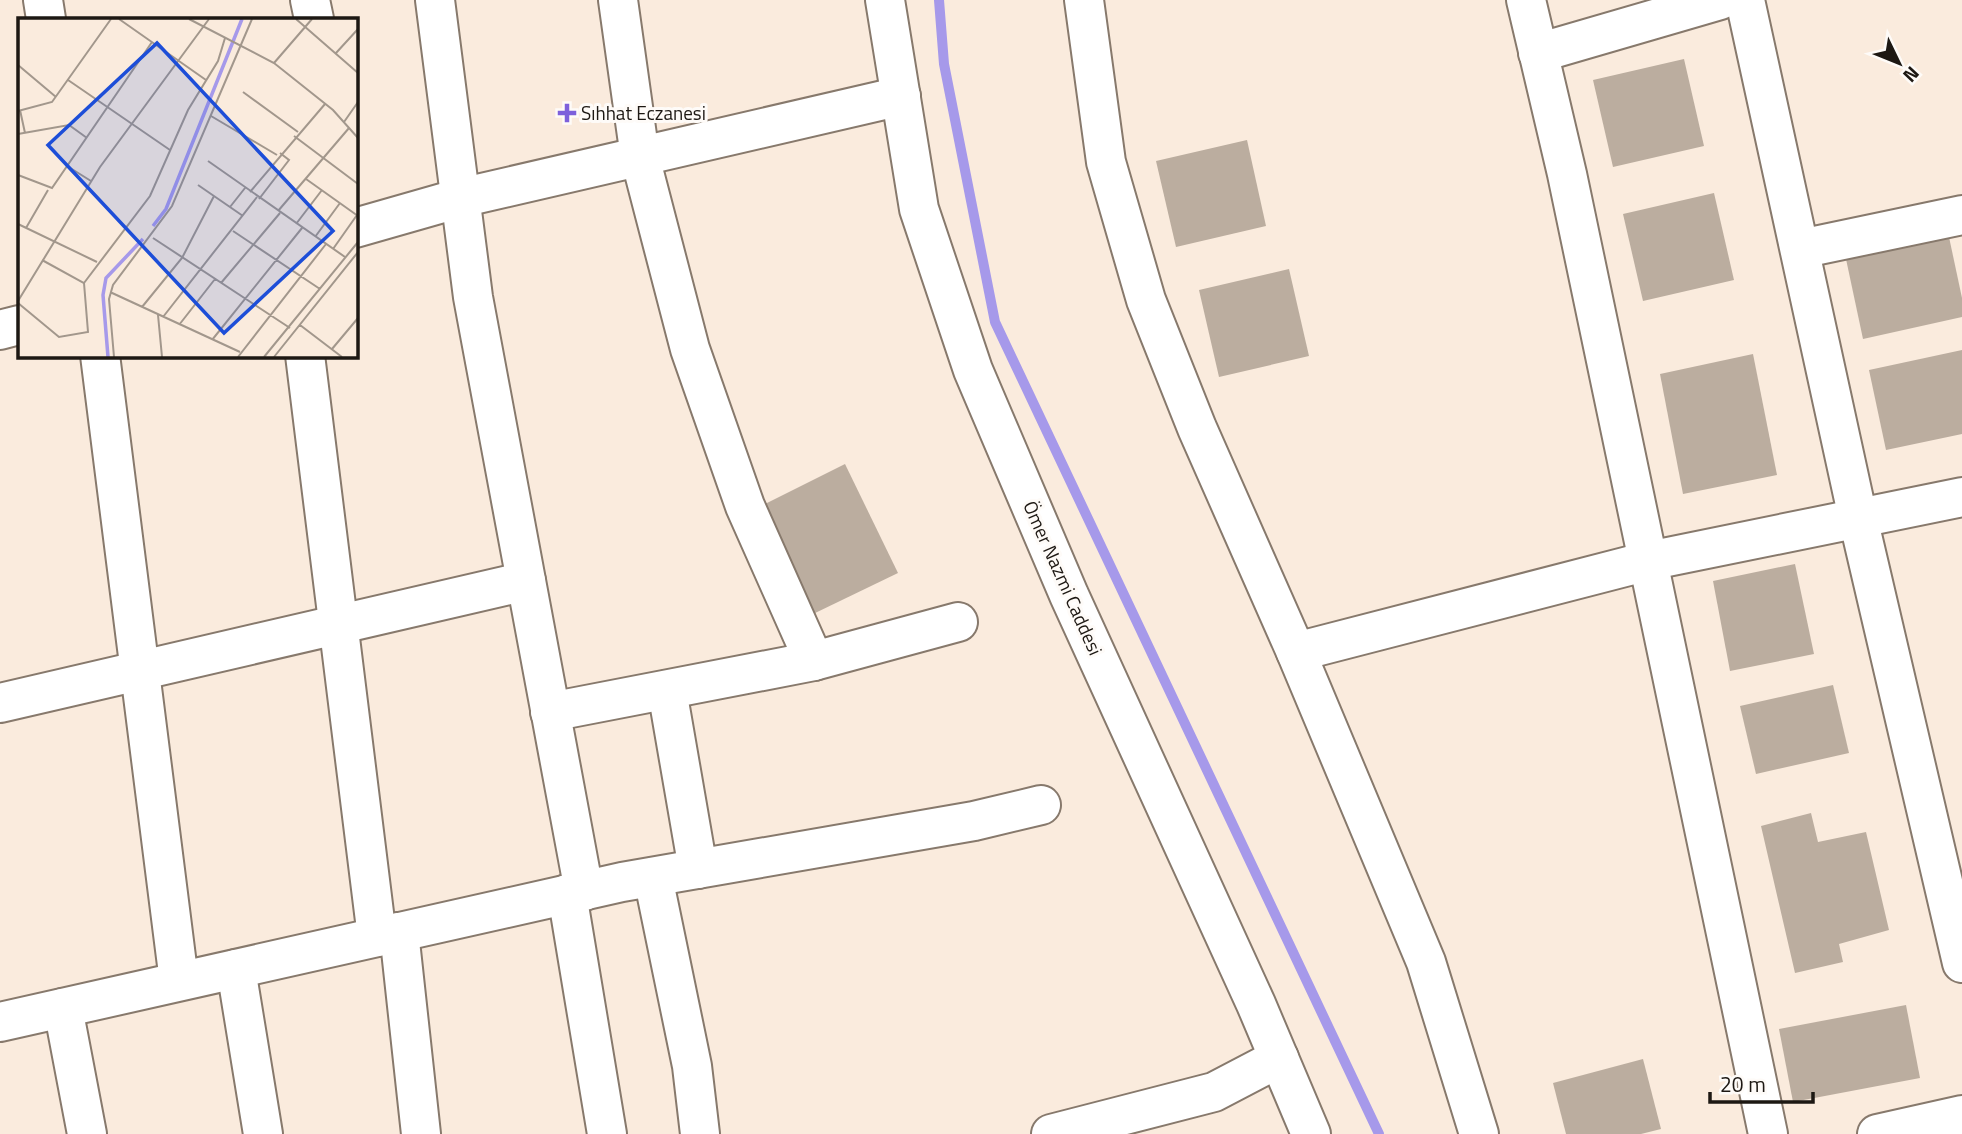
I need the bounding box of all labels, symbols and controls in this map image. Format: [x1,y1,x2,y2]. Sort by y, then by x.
inset map [18,18,357,357]
north arrow [1864,28,1934,98]
text: N [1897,60,1927,90]
place label: Sıhhat Eczanesi [581,98,706,127]
marker: Sıhhat Eczanesi [559,105,575,121]
street label: Ömer Nazmi Caddesi [1016,496,1111,660]
scale bar [1710,1060,1813,1104]
text: 20 m [1720,1068,1766,1100]

